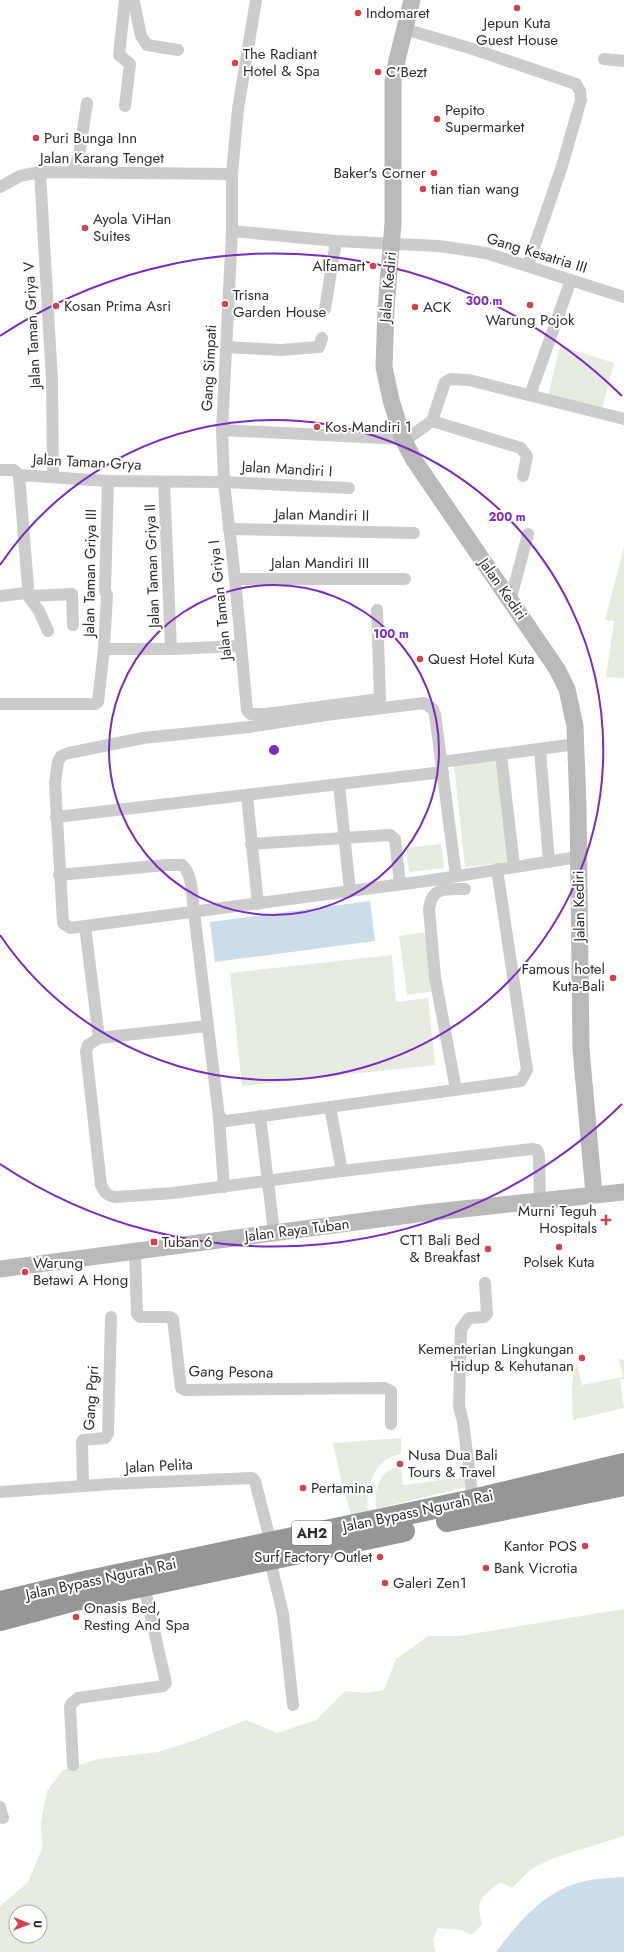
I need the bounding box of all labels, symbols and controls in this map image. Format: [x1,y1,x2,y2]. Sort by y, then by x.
place label: Indomaret [366,2,430,24]
marker: Jepun Kuta Guest House [512,3,522,13]
marker: Indomaret [353,8,363,18]
place label: Jepun Kuta Guest House [476,12,558,51]
place label: The Radiant Hotel & Spa [243,43,320,82]
marker: The Radiant Hotel & Spa [230,58,240,68]
place label: C'Bezt [386,61,427,83]
marker: C'Bezt [373,67,383,77]
place label: Pepito Supermarket [445,99,525,138]
marker: Pepito Supermarket [432,114,442,124]
place label: Puri Bunga Inn [44,127,137,149]
marker: Puri Bunga Inn [31,133,41,143]
street label: Jalan Karang Tenget [38,147,164,169]
place label: Baker's Corner [333,162,427,184]
marker: Baker's Corner [429,168,439,178]
place label: tian tian wang [431,178,519,200]
marker: tian tian wang [418,184,428,194]
place label: Ayola ViHan Suites [93,208,172,247]
marker: Ayola ViHan Suites [80,223,90,233]
street label: Gang Kesatria III [484,227,590,279]
street label: Jalan Kediri [374,251,402,325]
place label: Alfamart [312,255,365,277]
street label: Jalan Taman Griya V [18,261,46,391]
marker: Alfamart [368,261,378,271]
place label: Trisna Garden House [233,284,326,323]
text: 300 m [466,292,503,310]
place label: Kosan Prima Asri [64,295,171,317]
place label: ACK [423,296,452,318]
marker: Trisna Garden House [220,299,230,309]
marker: Warung Pojok [525,300,535,310]
marker: Kosan Prima Asri [51,301,61,311]
marker: ACK [410,302,420,312]
place label: Warung Pojok [485,309,575,331]
street label: Gang Simpati [196,324,222,412]
place label: Kos Mandiri 1 [325,416,412,438]
marker: Kos Mandiri 1 [312,422,322,432]
street label: Jalan Taman Grya [30,448,142,476]
street label: Jalan Mandiri I [239,456,333,482]
street label: Jalan Mandiri II [273,503,369,527]
street label: Jalan Taman Griya II [139,504,165,630]
text: 200 m [488,508,526,526]
street label: Jalan Taman Griya III [78,509,102,639]
street label: Jalan Taman Griya I [203,539,237,663]
street label: Jalan Mandiri III [269,552,369,574]
street label: Jalan Kediri [472,552,532,624]
text: 100 m [373,625,409,643]
place label: Quest Hotel Kuta [428,648,535,670]
marker: Quest Hotel Kuta [415,654,425,664]
centre of rings [267,743,281,757]
street label: Jalan Kediri [567,870,591,944]
place label: Famous hotel Kuta-Bali [522,958,605,997]
marker: Famous hotel Kuta-Bali [608,973,618,983]
place label: Murni Teguh Hospitals [518,1200,597,1239]
street label: Jalan Raya Tuban [242,1213,350,1248]
marker: Murni Teguh Hospitals [600,1214,612,1226]
place label: CT1 Bali Bed & Breakfast [400,1229,480,1268]
place label: Tuban 6 [162,1231,212,1253]
marker: Tuban 6 [149,1237,159,1247]
marker: Polsek Kuta [554,1242,564,1252]
marker: CT1 Bali Bed & Breakfast [483,1244,493,1254]
place label: Polsek Kuta [524,1251,595,1273]
place label: Warung Betawi A Hong [33,1252,128,1291]
marker: Warung Betawi A Hong [20,1267,30,1277]
place label: Kementerian Lingkungan Hidup & Kehutanan [418,1338,574,1377]
marker: Kementerian Lingkungan Hidup & Kehutanan [577,1353,587,1363]
street label: Gang Pesona [189,1360,273,1384]
street label: Gang Pgri [78,1365,104,1431]
place label: Nusa Dua Bali Tours & Travel [408,1444,498,1483]
street label: Jalan Pelita [123,1453,193,1479]
marker: Nusa Dua Bali Tours & Travel [395,1459,405,1469]
place label: Pertamina [311,1477,373,1499]
marker: Pertamina [298,1483,308,1493]
street label: Jalan Bypass Ngurah Rai [339,1484,495,1538]
road number: AH2 [292,1521,332,1545]
place label: Kantor POS [504,1535,577,1557]
marker: Kantor POS [580,1541,590,1551]
place label: Surf Factory Outlet [254,1546,372,1568]
street label: Jalan Bypass Ngurah Rai [22,1552,178,1606]
marker: Surf Factory Outlet [375,1552,385,1562]
place label: Bank Vicrotia [494,1557,577,1579]
marker: Bank Vicrotia [481,1563,491,1573]
place label: Galeri Zen1 [393,1572,467,1594]
marker: Galeri Zen1 [380,1578,390,1588]
place label: Onasis Bed, Resting And Spa [84,1597,189,1636]
marker: Onasis Bed, Resting And Spa [71,1612,81,1622]
north arrow [8,1904,48,1944]
text: U [30,1920,46,1928]

